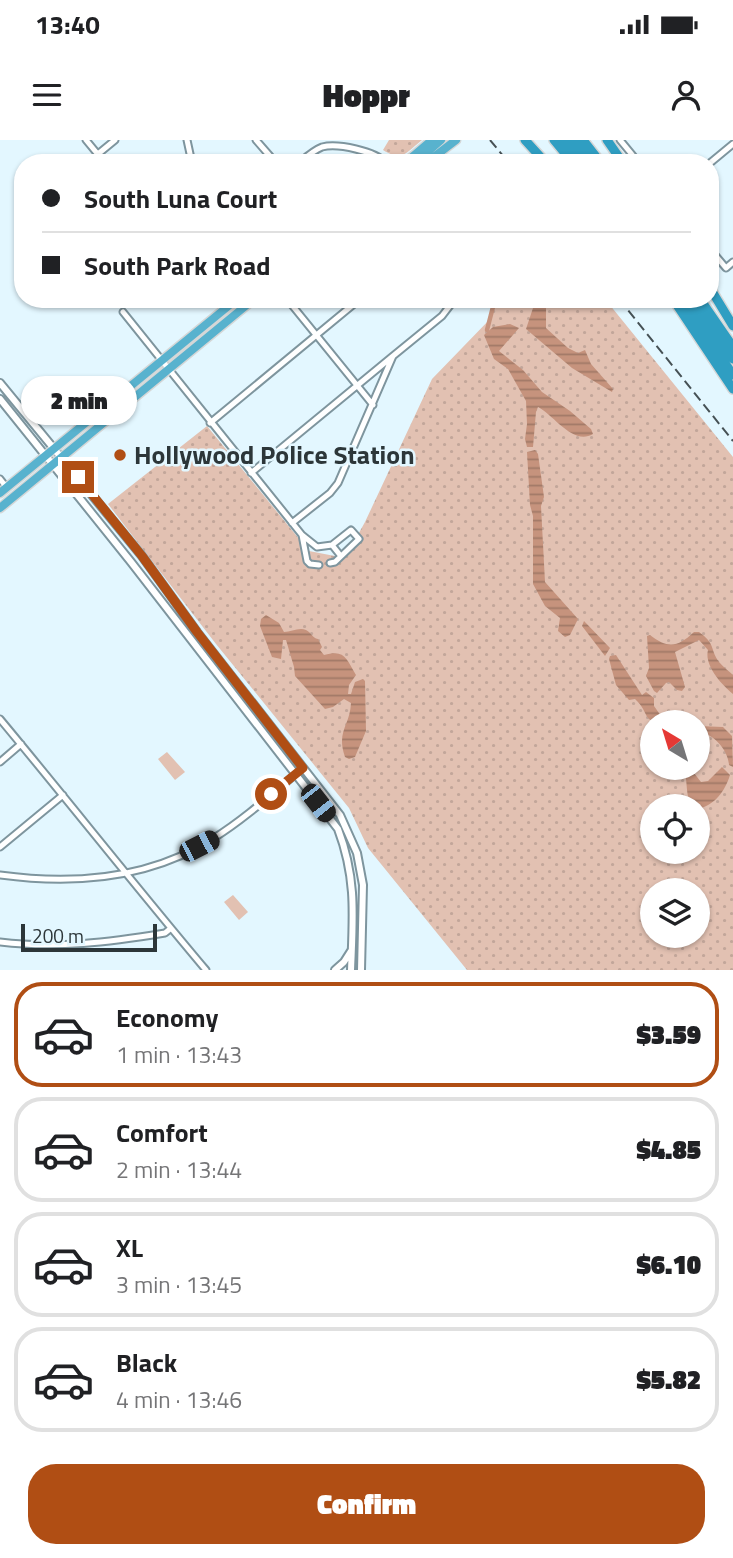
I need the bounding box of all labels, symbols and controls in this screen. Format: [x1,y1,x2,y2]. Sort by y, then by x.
text: 13:40 [35,5,100,44]
text: Hoppr [323,71,410,119]
icon: menu [28,76,66,114]
icon: person [667,76,705,114]
text: South Luna Court [84,179,277,218]
text: South Park Road [84,246,270,285]
callout: 2 min [20,376,136,424]
text: 2 min [50,383,108,418]
place label: Hollywood Police Station [134,435,415,474]
marker: Hollywood Police Station [112,447,128,463]
route end [62,461,94,493]
north arrow [640,710,710,780]
map controls [640,710,710,948]
route start [255,778,287,810]
car [297,780,340,826]
button: locate [640,794,710,864]
car [176,827,223,865]
button: layers [640,878,710,948]
scale bar [21,921,158,953]
text: 200 m [32,921,84,950]
text: Economy [116,998,218,1037]
icon: car [32,1003,95,1066]
text: $3.59 [636,1015,701,1054]
text: 1 min · 13:43 [116,1037,242,1072]
text: Comfort [116,1113,208,1152]
icon: car [32,1118,95,1181]
text: $4.85 [636,1130,701,1169]
text: 2 min · 13:44 [116,1152,242,1187]
text: XL [116,1228,143,1267]
icon: car [32,1233,95,1296]
text: $6.10 [636,1245,701,1284]
text: 3 min · 13:45 [116,1267,242,1302]
text: Black [116,1343,177,1382]
icon: car [32,1348,95,1411]
text: $5.82 [636,1360,701,1399]
text: 4 min · 13:46 [116,1382,242,1417]
button: Confirm [28,1464,705,1544]

